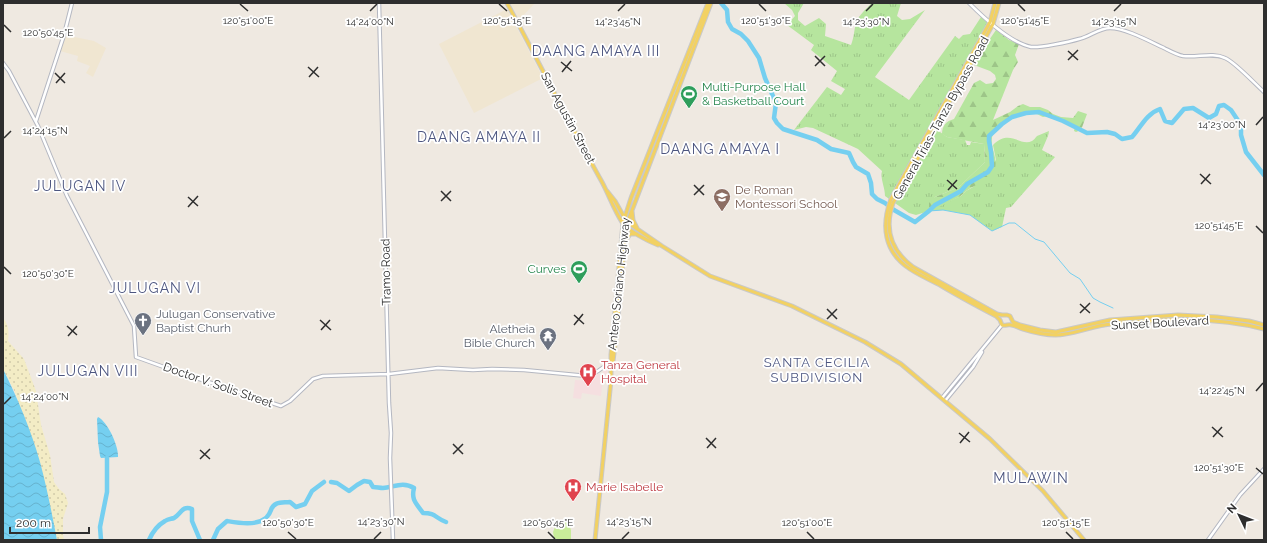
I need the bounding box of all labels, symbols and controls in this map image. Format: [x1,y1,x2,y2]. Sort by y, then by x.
text: 120°51'00"E [223,15,273,26]
text: 120°51'15"E [483,15,531,26]
text: 120°51'30"E [741,15,791,26]
text: 120°51'45"E [1001,15,1049,26]
text: 14°24'00"N [346,16,394,27]
text: 14°23'45"N [595,16,641,27]
text: 14°23'30"N [843,16,889,27]
text: 14°23'15"N [1091,16,1137,27]
text: 120°50'45"E [23,27,73,38]
street label: General Trias–Tanza Bypass Road [890,34,992,202]
district label: DAANG AMAYA III [532,43,660,59]
street label: San Agustin Street [538,70,598,166]
place label: Multi-Purpose Hall & Basketball Court [702,80,806,108]
sports icon: Multi-Purpose Hall & Basketball Court [679,84,699,109]
text: 14°23'00"N [1198,119,1246,130]
text: 14°24'15"N [22,125,68,136]
district label: DAANG AMAYA II [417,129,541,145]
district label: DAANG AMAYA I [660,141,780,157]
district label: JULUGAN IV [34,178,126,194]
place label: De Roman Montessori School [735,183,838,211]
school or university icon: De Roman Montessori School [712,187,732,212]
street label: Antero Soriano Highway [605,216,633,351]
text: 120°51'45"E [1195,220,1243,231]
street label: Tramo Road [378,238,394,306]
sports icon: Curves [569,259,589,284]
place label: Curves [527,262,566,276]
text: 120°50'30"E [22,268,74,279]
district label: JULUGAN VI [109,280,201,296]
place label: Julugan Conservative Baptist Churh [156,307,275,335]
church icon: Julugan Conservative Baptist Churh [133,311,153,336]
street label: Sunset Boulevard [1111,313,1209,333]
place label: Aletheia Bible Church [464,322,535,350]
temple icon: Aletheia Bible Church [538,326,558,351]
district label: SANTA CECILIA SUBDIVISION [764,355,870,385]
place label: Tanza General Hospital [601,358,681,386]
street label: Doctor V. Solis Street [161,360,275,410]
hospital icon: Tanza General Hospital [578,362,598,387]
district label: JULUGAN VIII [38,363,138,379]
text: 14°22'45"N [1199,385,1245,396]
text: 14°24'00"N [21,391,69,402]
text: 120°51'30"E [1194,462,1244,473]
district label: MULAWIN [993,470,1069,486]
hospital icon: Marie Isabelle [563,477,583,502]
place label: Marie Isabelle [586,480,663,494]
north arrow [1219,495,1259,535]
text: N [1224,501,1240,516]
scale bar [10,509,89,535]
text: 200 m [16,516,51,530]
text: 14°23'30"N [358,516,404,527]
text: 14°23'15"N [606,516,652,527]
text: 120°50'30"E [262,517,314,528]
text: 120°50'45"E [523,517,573,528]
text: 120°51'00"E [782,517,832,528]
text: 120°51'15"E [1042,517,1090,528]

